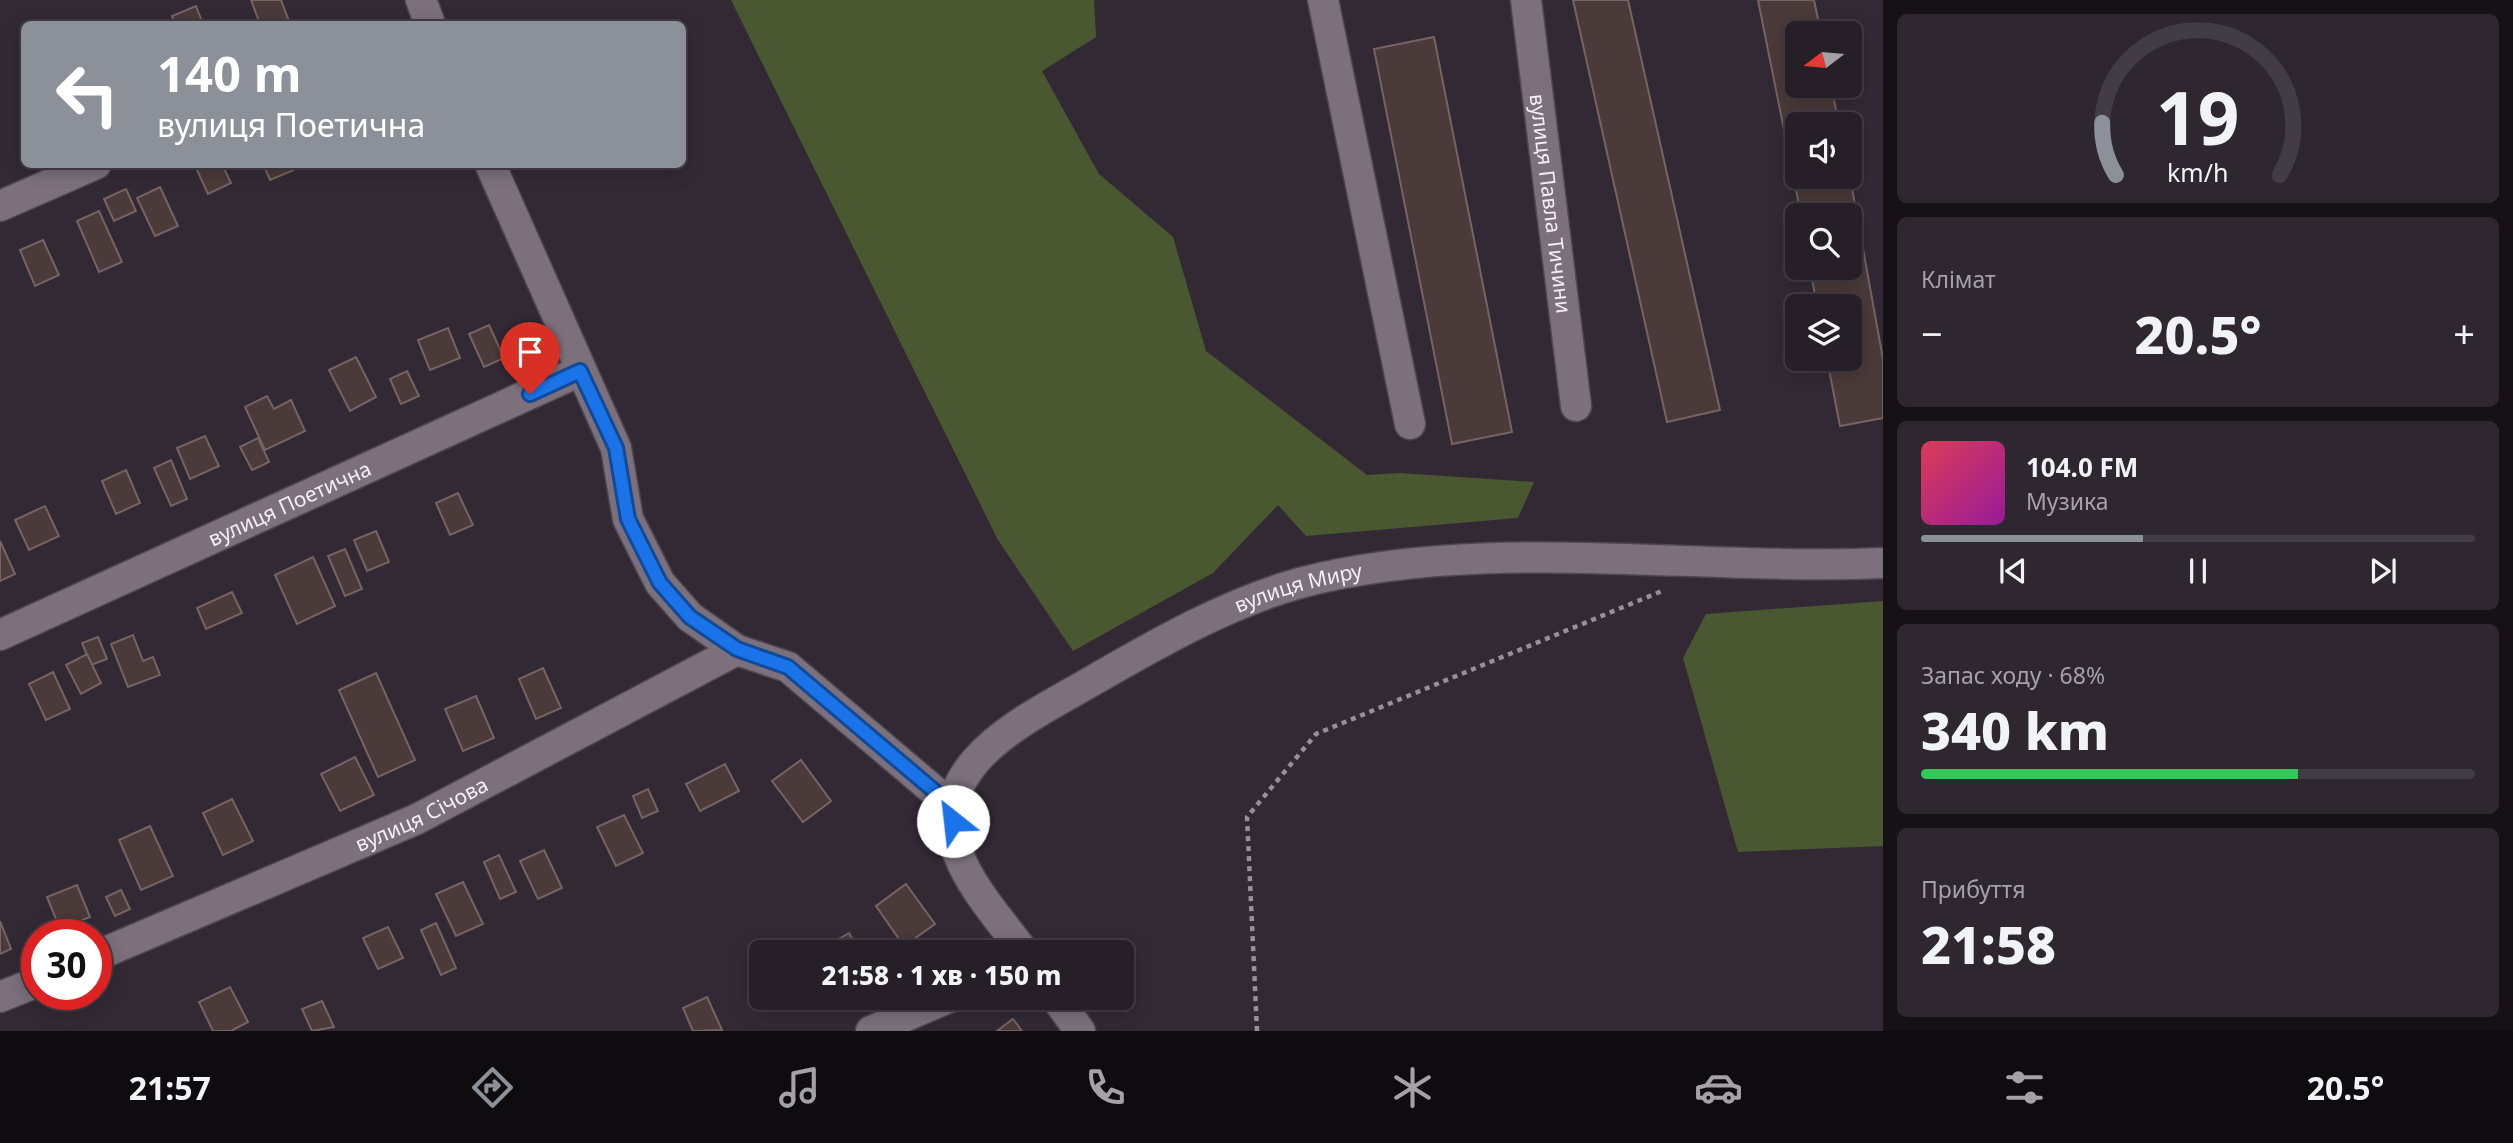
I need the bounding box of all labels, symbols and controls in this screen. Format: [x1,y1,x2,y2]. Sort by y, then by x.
north arrow [1785,21,1862,98]
map controls [1785,21,1862,371]
text: 140 m [157,40,302,106]
icon: left [42,49,133,140]
text: 19 [2156,67,2240,166]
street label: вулиця Павла Тичини [1524,92,1578,315]
text: вулиця Поетична [157,103,425,146]
button: sound [1785,112,1862,189]
text: km/h [2167,155,2229,189]
button: search [1785,203,1862,280]
text: Клімат [1921,263,1996,295]
button: layers [1785,294,1862,371]
text: 20.5° [2135,298,2261,369]
text: − [1921,307,1943,359]
text: + [2453,307,2475,359]
pin [500,322,560,394]
icon: arrive [511,333,549,371]
text: 104.0 FM [2026,449,2138,485]
street label: вулиця Поетична [203,454,375,552]
text: Музика [2026,485,2109,517]
icon: previous [1994,552,2032,590]
icon: pause [2179,552,2217,590]
icon: next [2364,552,2402,590]
street label: вулиця Миру [1230,556,1364,619]
text: Запас ходу · 68% [1921,659,2105,691]
text: 340 km [1921,694,2109,765]
street label: вулиця Січова [351,770,493,858]
position arrow [916,784,990,858]
text: Прибуття [1921,873,2026,905]
text: 21:58 [1921,908,2056,979]
speed limit sign: 30 [21,919,112,1010]
text: 21:58 · 1 хв · 150 m [822,957,1061,993]
icon: directions [468,1063,517,1112]
icon: music [775,1063,824,1112]
icon: phone [1081,1063,1130,1112]
icon: climate [1388,1063,1437,1112]
icon: car [1694,1063,1743,1112]
icon: filters [2000,1063,2049,1112]
text: 21:57 [129,1066,211,1109]
text: 20.5° [2307,1066,2384,1109]

